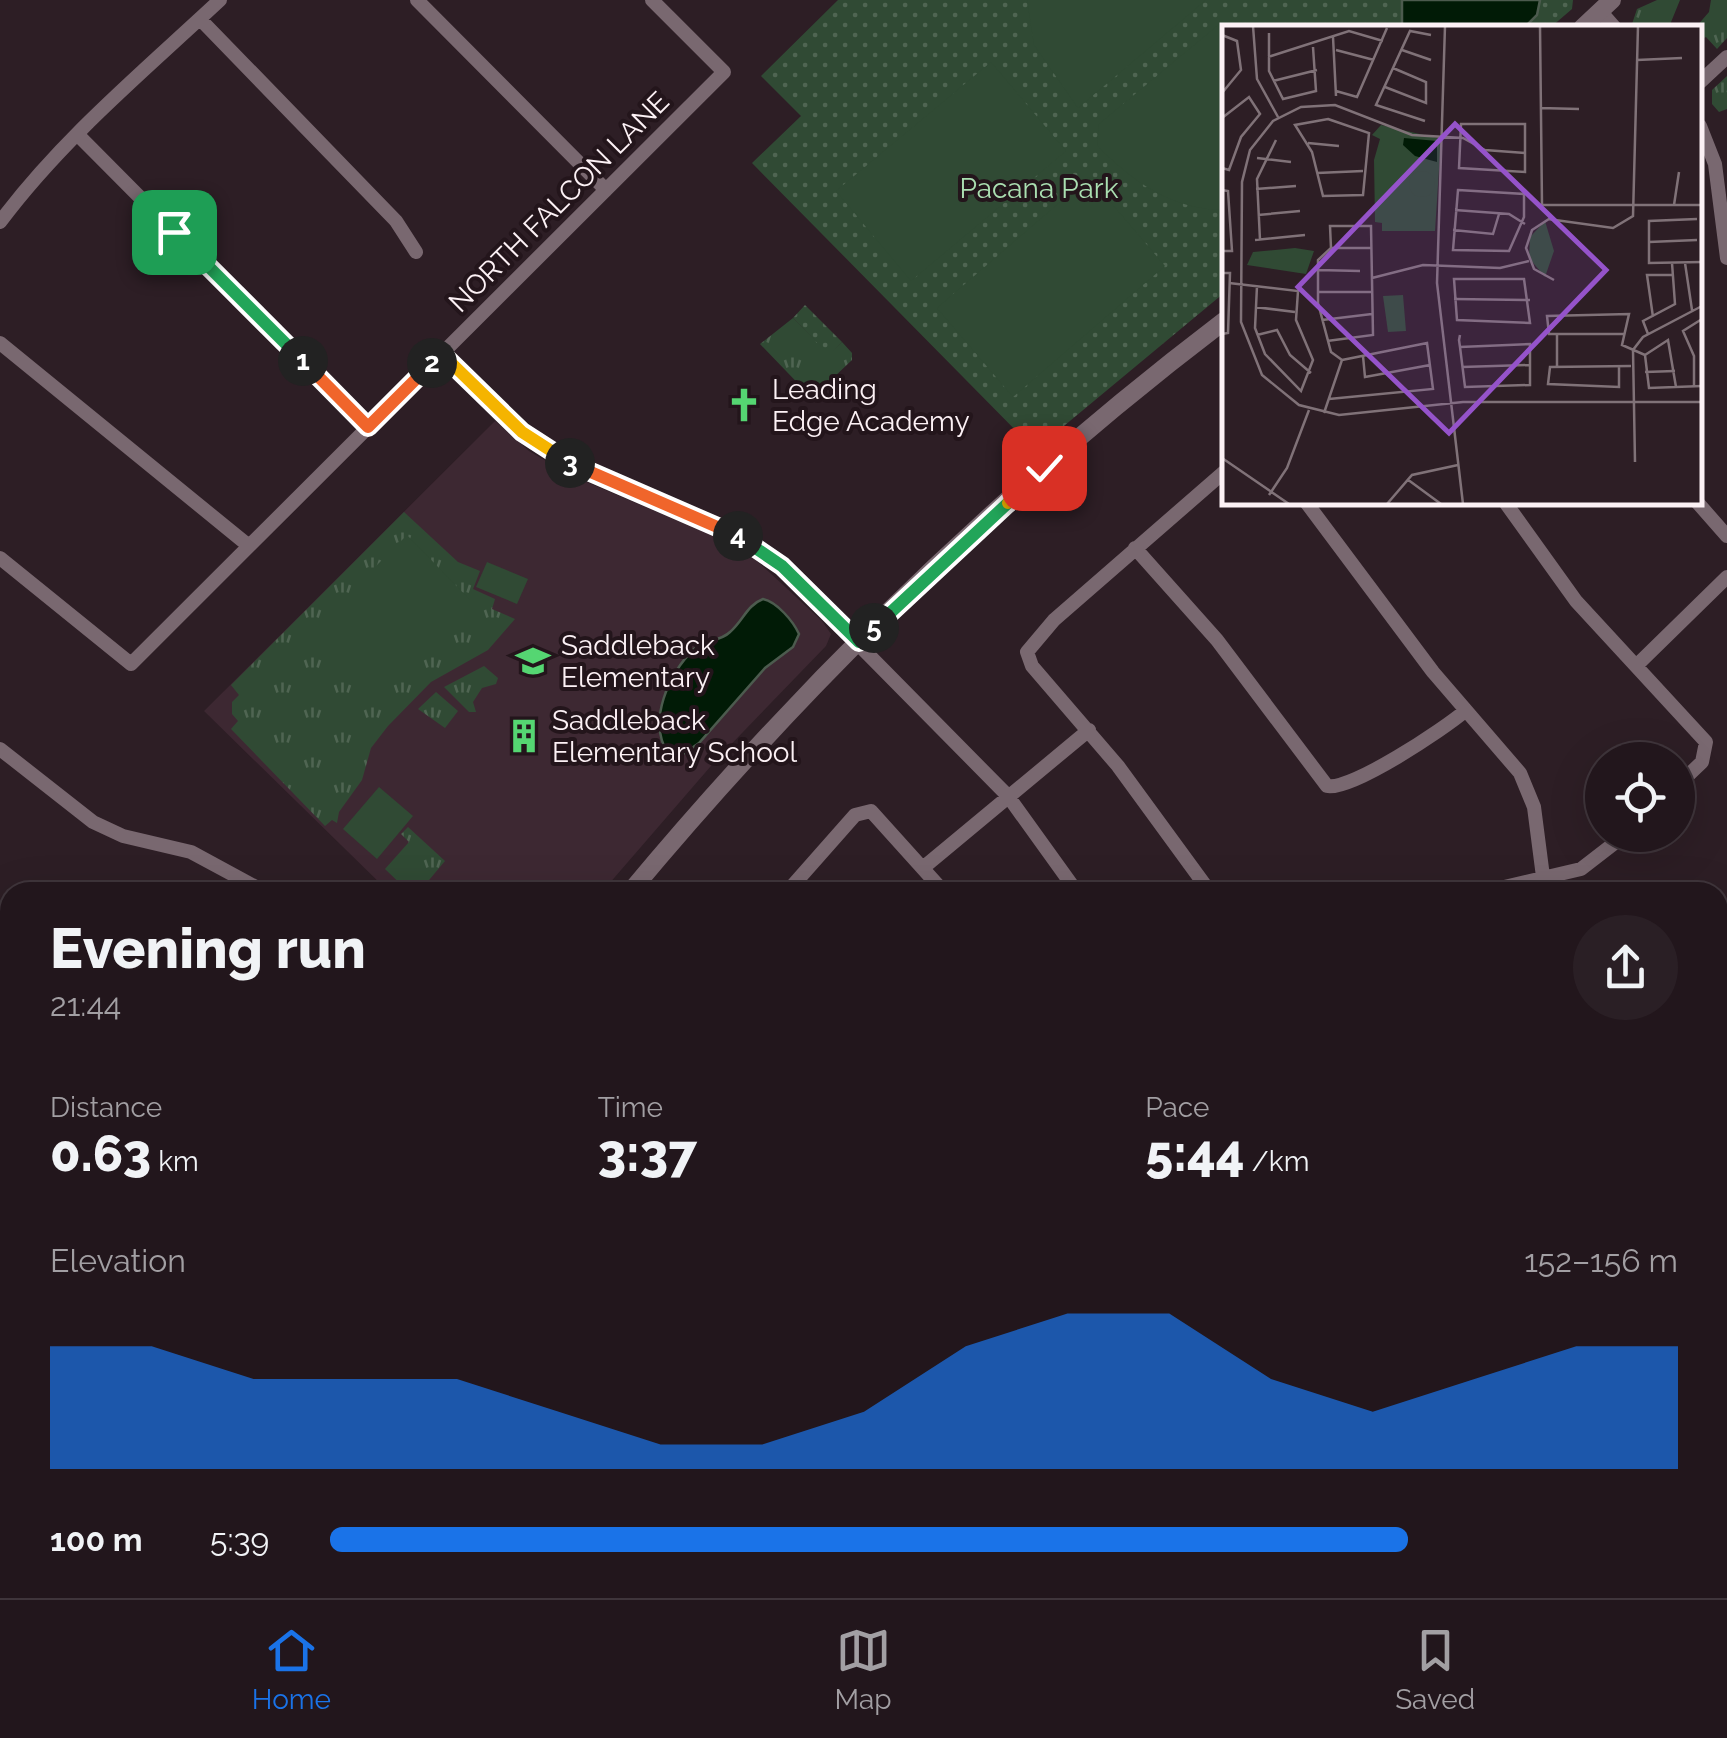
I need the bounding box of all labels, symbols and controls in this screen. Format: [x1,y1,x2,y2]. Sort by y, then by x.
inset map [1222,25,1702,505]
street label: NORTH FALCON LANE [442,85,676,319]
park label: Pacana Park [959,172,1119,205]
pin [132,190,217,275]
icon: arrive [147,205,202,260]
pin: 1 [278,336,328,386]
pin: 2 [407,338,457,388]
text: 1 [296,344,310,377]
text: 2 [424,346,440,379]
place label: Leading Edge Academy [772,373,970,438]
church icon: Leading Edge Academy [725,386,763,424]
pin [1002,426,1087,511]
pin: 3 [545,438,595,488]
icon: check [1017,441,1072,496]
text: 3 [562,446,578,479]
pin: 4 [713,511,763,561]
text: 4 [730,519,746,552]
pin: 5 [849,603,899,653]
text: 5 [866,611,882,644]
place label: Saddleback Elementary [561,629,715,694]
school or university icon: Saddleback Elementary [514,642,552,680]
place label: Saddleback Elementary School [552,704,797,769]
building icon: Saddleback Elementary School [505,717,543,755]
map controls [1585,742,1695,852]
button: locate [1585,742,1695,852]
button: share [1573,915,1678,1020]
text: Evening run [50,916,366,981]
text: 21:44 [50,986,121,1023]
text: Distance [50,1091,162,1124]
text: Time [598,1091,663,1124]
text: Pace [1145,1091,1210,1124]
text: 0.63 [50,1124,151,1183]
text: 3:37 [598,1124,697,1183]
text: 5:44 [1145,1124,1245,1183]
text: km [151,1145,199,1178]
text: /km [1245,1145,1309,1178]
text: Elevation [50,1242,186,1279]
text: 152–156 m [1524,1242,1678,1279]
text: 100 m [50,1521,143,1558]
text: 5:39 [210,1521,269,1558]
tab: Home [252,1623,331,1716]
tab: Map [835,1623,892,1716]
tab: Saved [1395,1623,1475,1716]

